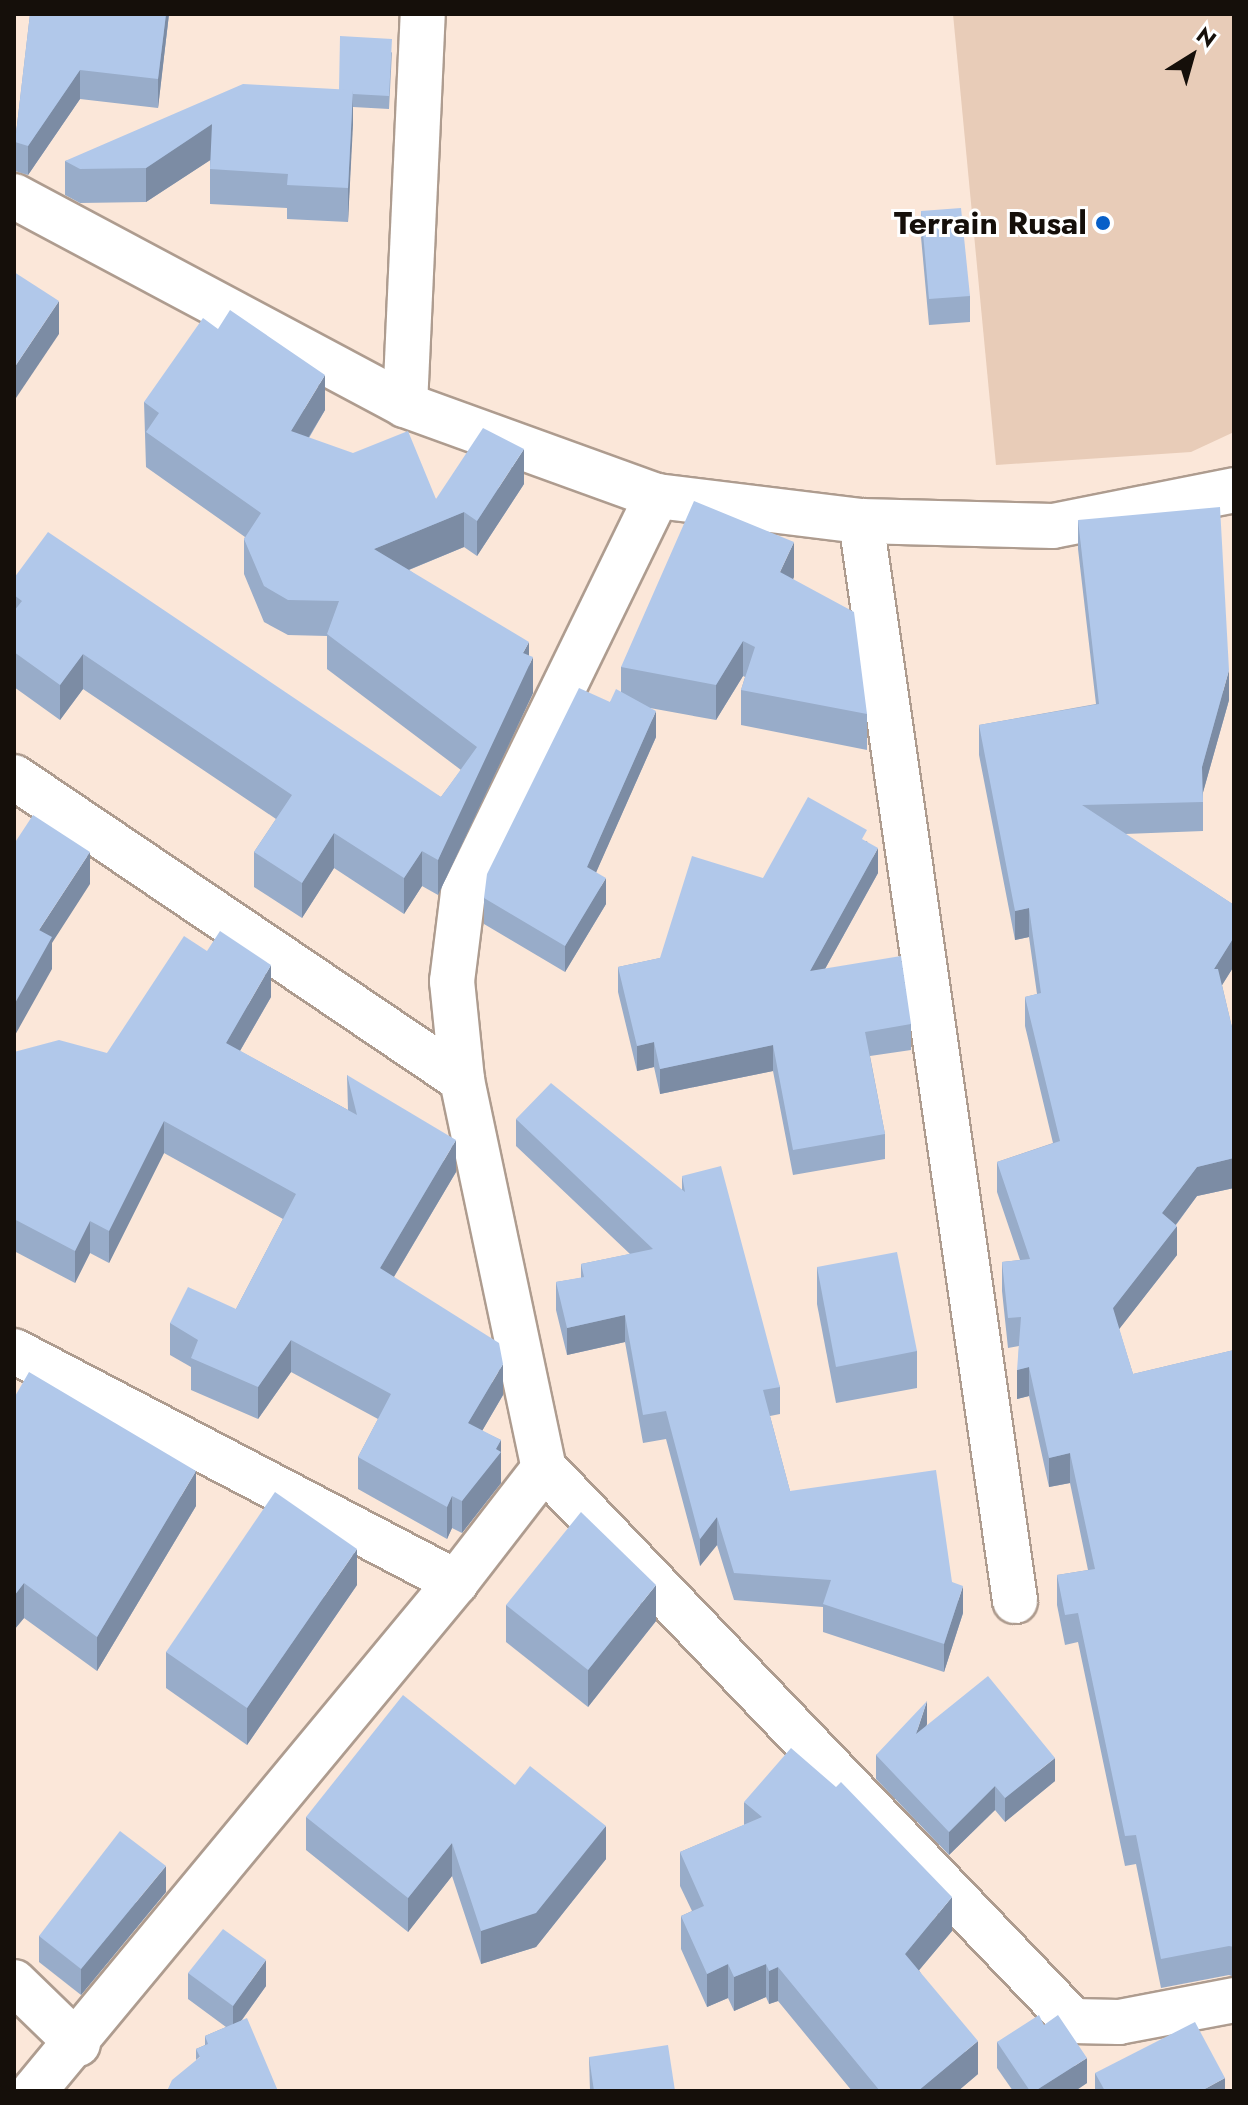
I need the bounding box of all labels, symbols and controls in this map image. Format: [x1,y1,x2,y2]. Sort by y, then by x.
north arrow [1152,16,1232,96]
text: N [1190,19,1223,55]
place label: Terrain Rusal [894,204,1087,242]
marker: Terrain Rusal [1094,214,1112,232]

